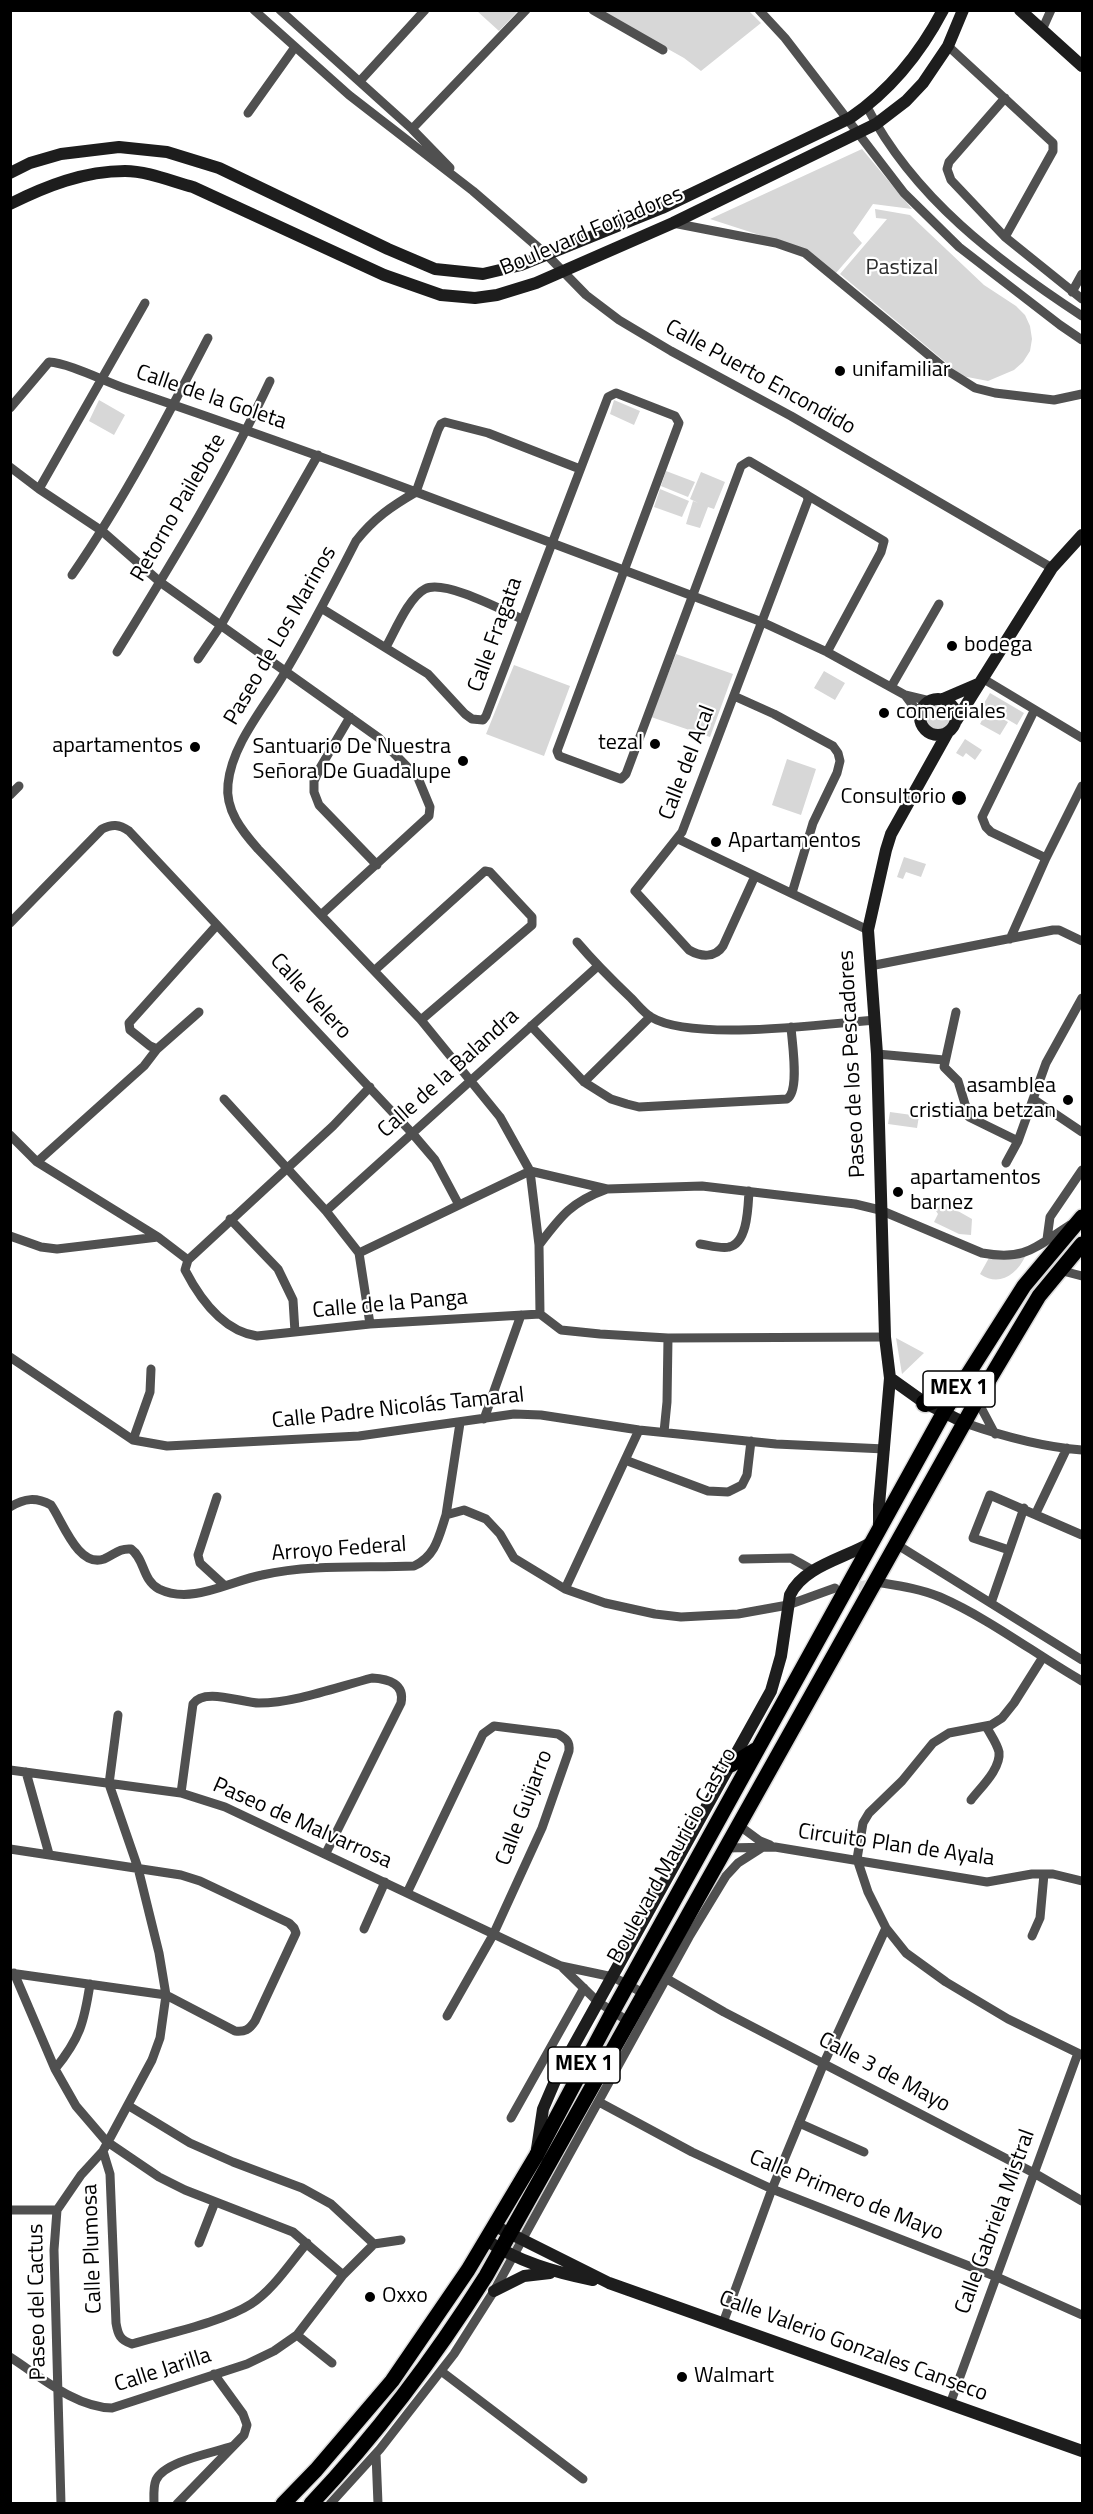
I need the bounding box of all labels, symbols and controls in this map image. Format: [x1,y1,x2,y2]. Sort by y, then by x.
street label: Boulevard Forjadores [496,181,688,283]
park label: Pastizal [866,256,938,282]
street label: Calle Puerto Encondido [660,315,860,441]
place label: unifamiliar [852,358,950,384]
street label: Calle de la Goleta [132,360,290,436]
marker: unifamiliar [833,364,847,378]
street label: Retorno Pailebote [126,429,232,587]
street label: Paseo de Los Marinos [219,542,343,730]
street label: Calle Fragata [463,574,529,696]
place label: bodega [964,633,1032,659]
marker: bodega [945,639,959,653]
place label: comerciales [896,700,1006,726]
street label: Calle del Acal [654,702,722,824]
marker: comerciales [877,706,891,720]
place label: tezal [598,731,643,757]
place label: apartamentos [52,734,183,760]
place label: Santuario De Nuestra Señora De Guadalupe [253,735,451,786]
marker: tezal [648,737,662,751]
marker: apartamentos [188,740,202,754]
marker: Santuario De Nuestra Señora De Guadalupe [456,754,470,768]
place label: Consultorio [840,785,946,811]
marker: Consultorio [950,789,968,807]
place label: Apartamentos [728,829,861,855]
marker: Apartamentos [709,835,723,849]
street label: Calle Velero [264,949,356,1045]
street label: Paseo de los Pescadores [834,949,872,1179]
street label: Calle de la Balandra [373,1004,525,1144]
place label: asamblea cristiana betzan [909,1074,1056,1126]
marker: asamblea cristiana betzan [1061,1093,1075,1107]
place label: apartamentos barnez [910,1166,1041,1218]
marker: apartamentos barnez [891,1185,905,1199]
street label: Calle de la Panga [311,1285,469,1325]
road number: MEX 1 [923,1371,995,1407]
street label: Calle Padre Nicolás Tamaral [270,1383,526,1435]
street label: Arroyo Federal [271,1532,407,1568]
street label: Boulevard Mauricio Castro [603,1744,743,1968]
street label: Calle Guijarro [491,1747,559,1869]
street label: Paseo de Malvarrosa [208,1773,396,1875]
street label: Circuito Plan de Ayala [796,1819,996,1873]
street label: Calle 3 de Mayo [814,2027,954,2119]
road number: MEX 1 [548,2047,620,2083]
street label: Calle Gabriela Mistral [950,2126,1042,2318]
street label: Calle Primero de Mayo [745,2145,947,2247]
street label: Calle Plumosa [78,2183,108,2315]
street label: Paseo del Cactus [23,2223,53,2381]
place label: Oxxo [382,2284,428,2310]
street label: Calle Valerio Gonzales Canseco [715,2286,991,2408]
marker: Oxxo [363,2290,377,2304]
street label: Calle Jarilla [111,2343,215,2399]
place label: Walmart [694,2364,774,2390]
marker: Walmart [675,2370,689,2384]

